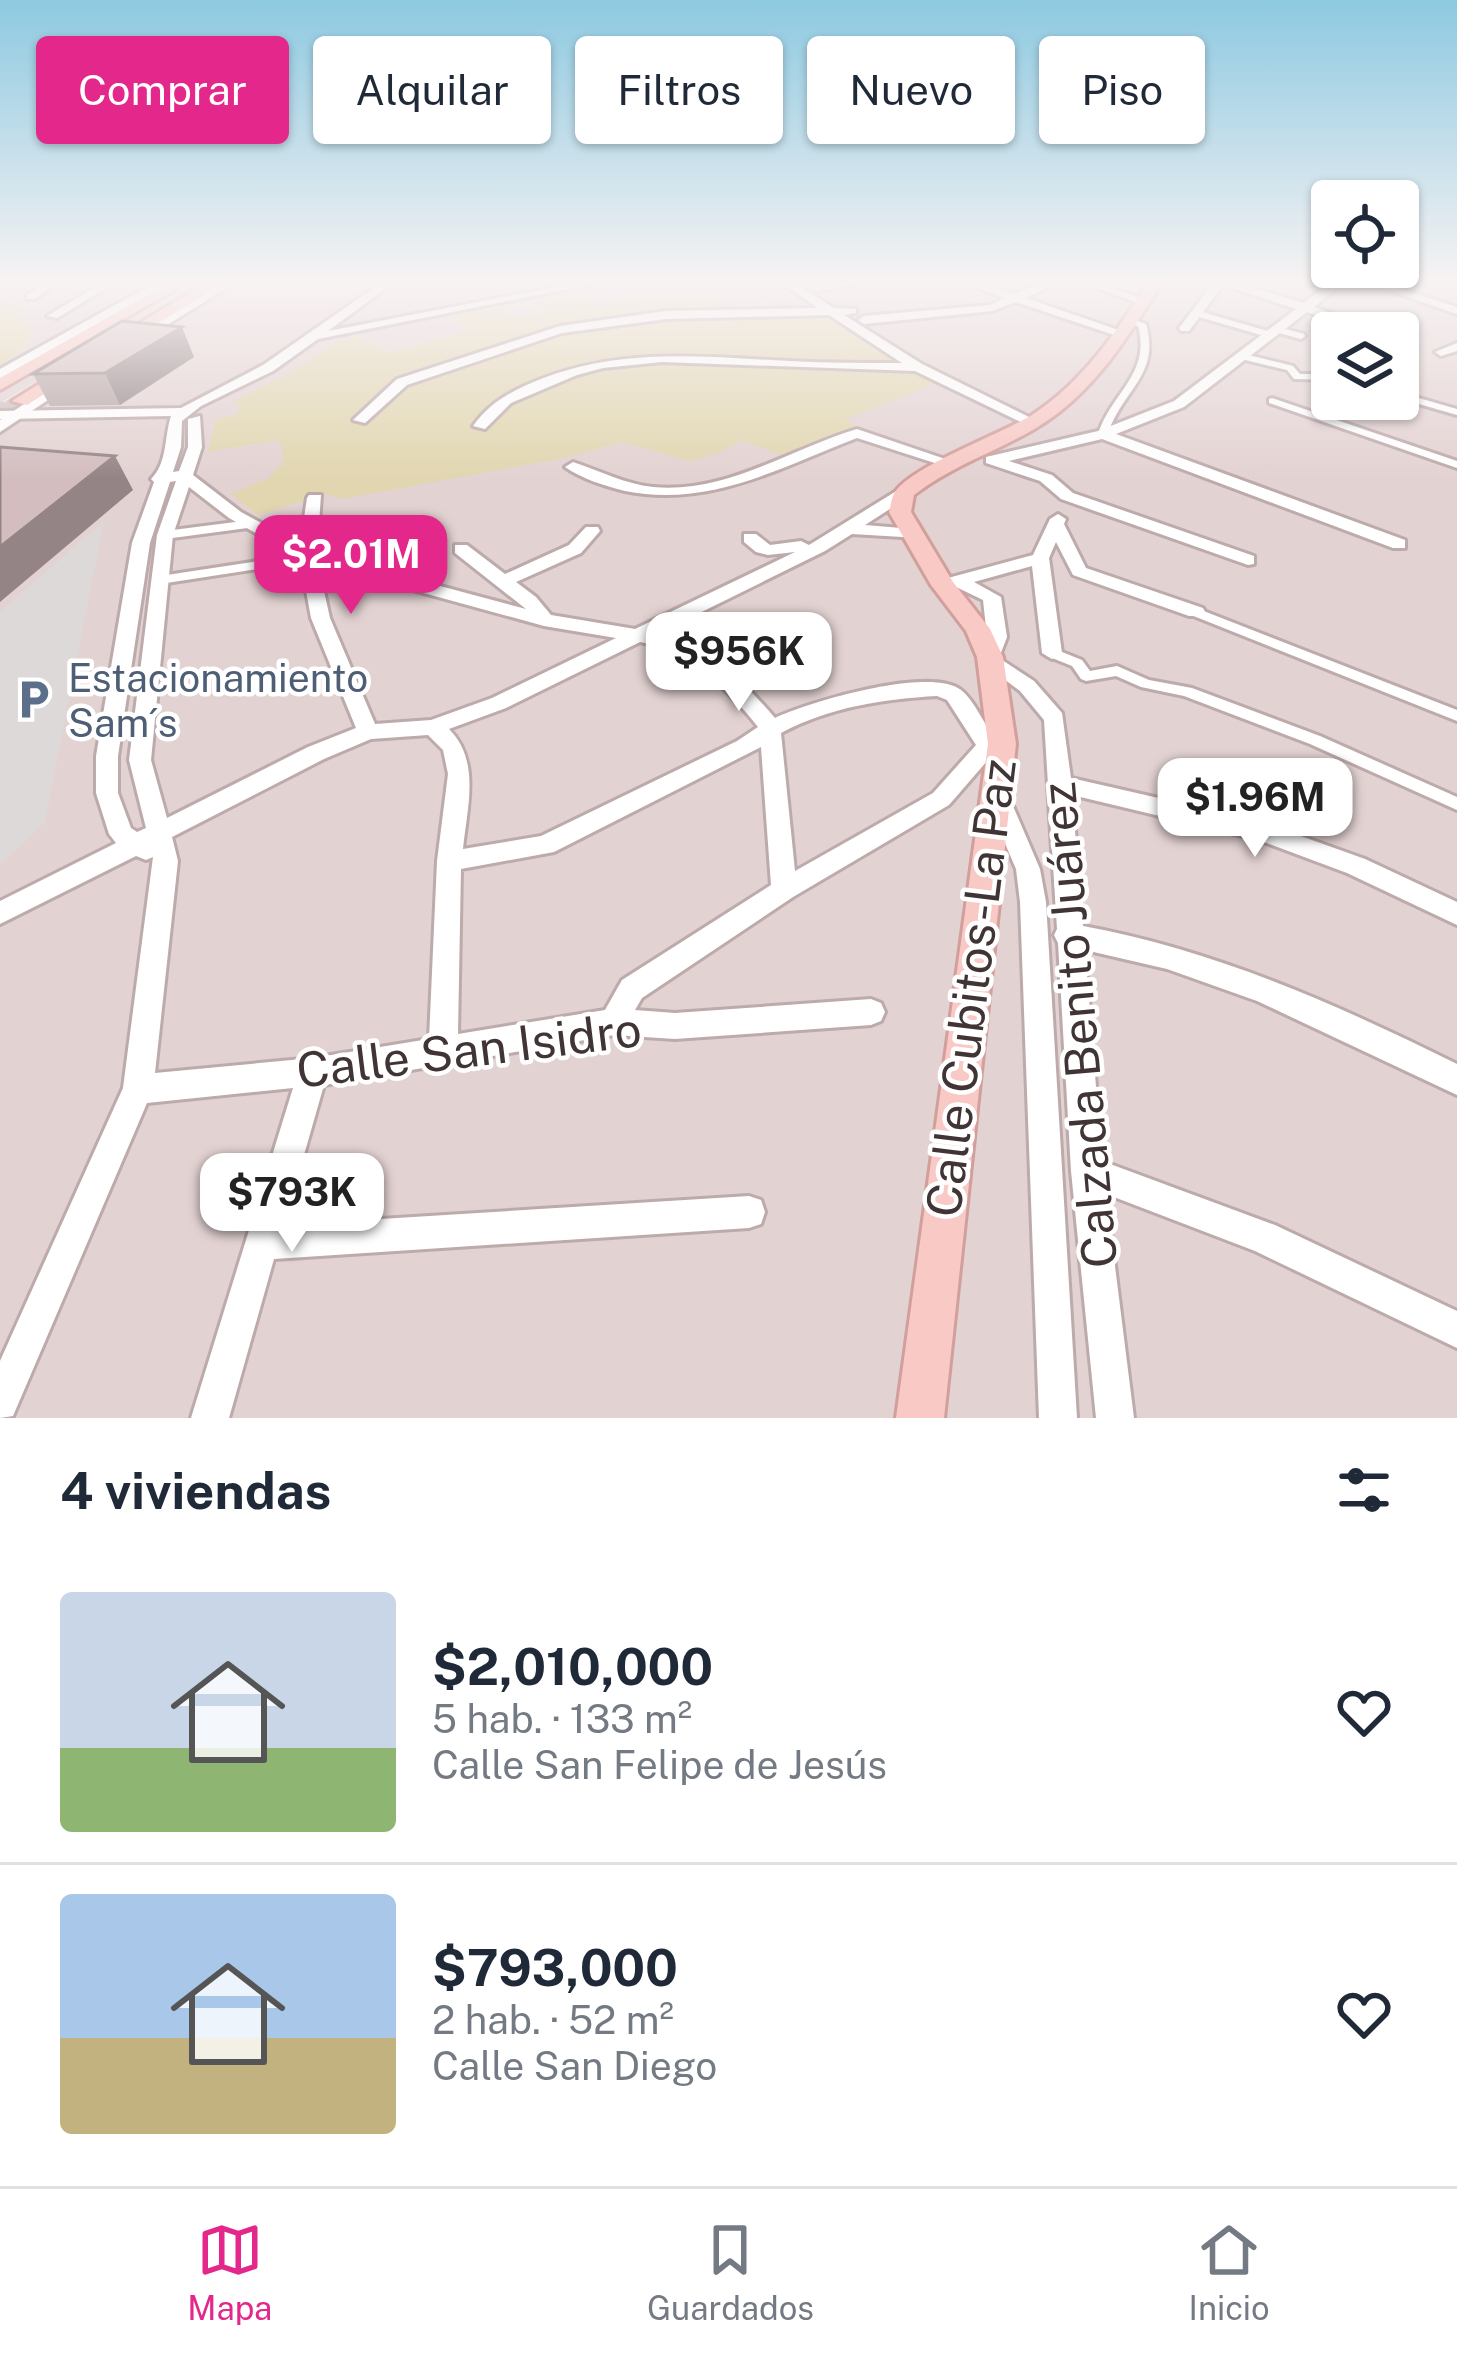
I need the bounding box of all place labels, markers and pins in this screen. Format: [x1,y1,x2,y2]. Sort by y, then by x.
pin: $2.01M [253,515,449,617]
pin: $956K [655,612,823,714]
place label: Estacionamiento Sam´s [68,655,368,746]
parking icon: Estacionamiento Sam´s [11,677,57,723]
pin: $1.96M [1157,758,1353,860]
pin: $793K [208,1153,376,1255]

